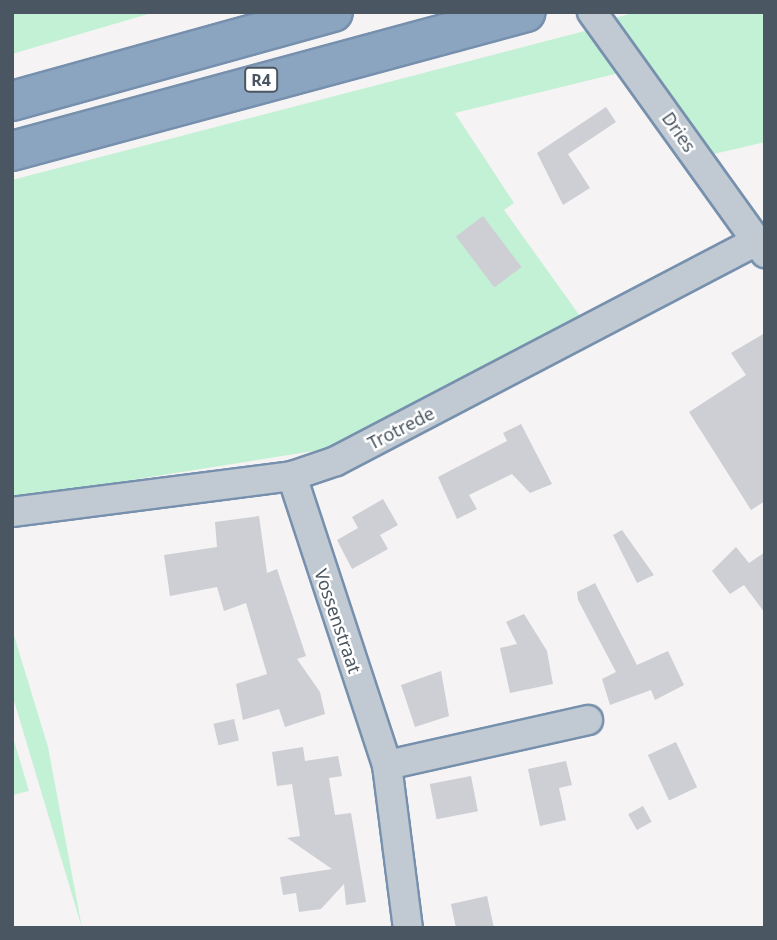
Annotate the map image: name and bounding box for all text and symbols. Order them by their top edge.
road number: R4 [244,68,278,92]
street label: Dries [658,108,700,156]
street label: Trotrede [364,402,438,454]
street label: Vossenstraat [310,566,366,676]

